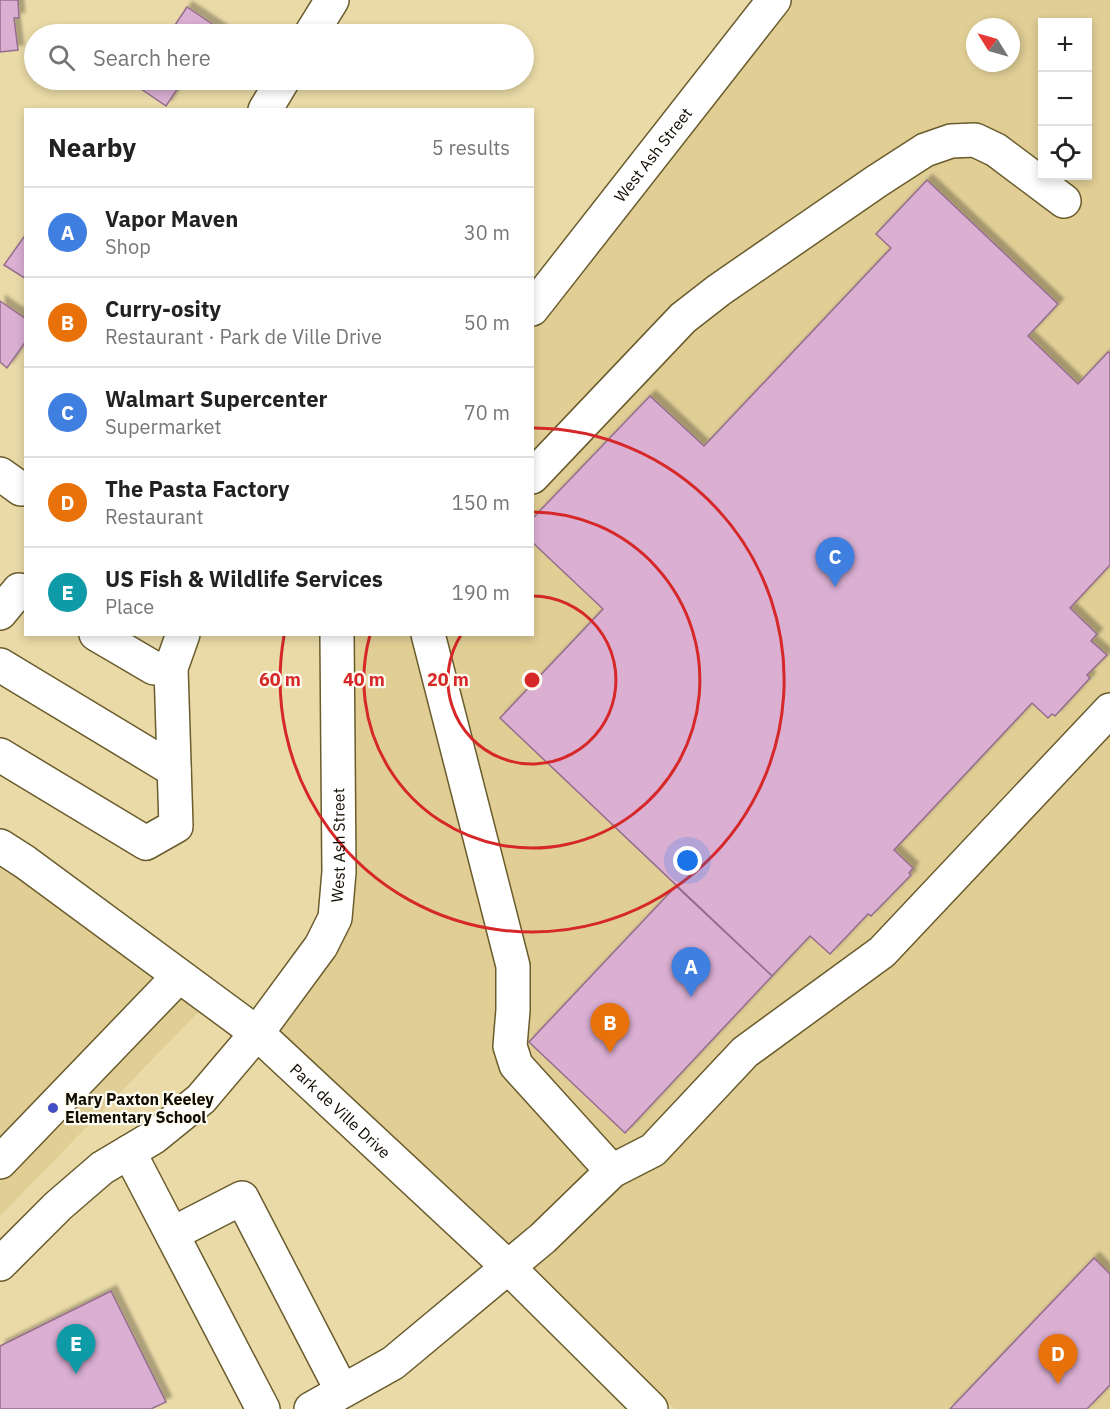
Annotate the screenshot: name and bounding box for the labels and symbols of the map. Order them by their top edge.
north arrow [966,18,1020,72]
street label: West Ash Street [610,103,696,206]
pin: C [816,538,854,587]
text: 60 m [259,668,301,691]
text: 40 m [343,668,385,691]
text: 20 m [427,668,469,691]
centre of rings [522,670,542,690]
street label: West Ash Street [326,788,349,903]
your location [673,846,702,875]
pin: A [672,948,710,997]
pin: B [590,1004,630,1053]
street label: Park de Ville Drive [286,1059,395,1163]
place label: Mary Paxton Keeley Elementary School [65,1089,214,1127]
marker: Mary Paxton Keeley Elementary School [46,1101,60,1115]
pin: E [56,1324,96,1374]
pin: D [1038,1334,1078,1384]

